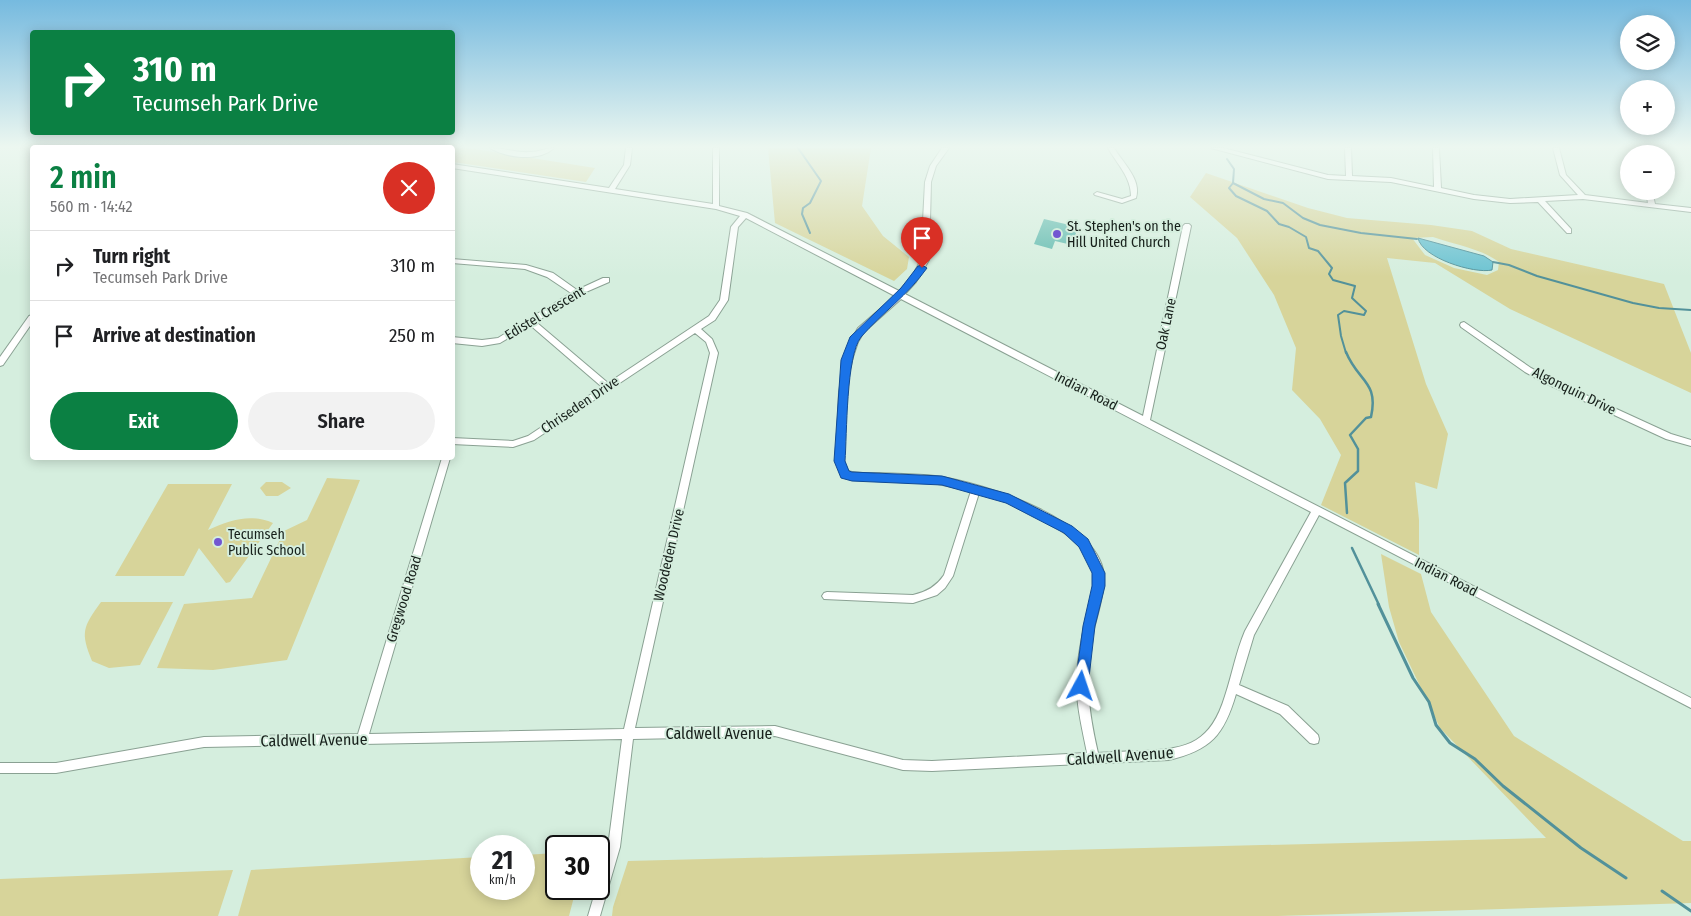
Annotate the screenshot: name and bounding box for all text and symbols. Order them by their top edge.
map controls [1620,15,1675,200]
button: layers [1620,15,1675,70]
text: 310 m [133,48,217,90]
icon: right [50,50,115,115]
button: + [1620,80,1675,135]
text: Tecumseh Park Drive [133,90,318,117]
button: − [1620,145,1675,200]
text: 2 min [50,160,117,196]
button: close [383,162,435,214]
text: 560 m · 14:42 [50,197,132,216]
pin [901,217,943,268]
place label: St. Stephen's on the Hill United Church [1067,218,1181,251]
icon: arrive [908,224,936,252]
marker: St. Stephen's on the Hill United Church [1051,228,1063,240]
text: Turn right [93,245,170,268]
icon: right [50,252,78,280]
text: 310 m [391,254,435,277]
text: Tecumseh Park Drive [93,268,228,287]
street label: Edistel Crescent [502,282,589,344]
street label: Oak Lane [1152,296,1180,351]
icon: arrive [50,322,78,350]
text: Arrive at destination [93,324,256,347]
text: 250 m [389,324,435,347]
street label: Algonquin Drive [1529,363,1619,419]
street label: Indian Road [1052,368,1120,414]
street label: Chriseden Drive [538,373,622,437]
button: Exit [50,392,238,450]
button: Share [248,392,435,450]
street label: Woodeden Drive [650,507,688,603]
place label: Tecumseh Public School [228,526,305,559]
marker: Tecumseh Public School [212,536,224,548]
street label: Gregwood Road [383,554,425,644]
street label: Indian Road [1412,554,1480,600]
position arrow [1054,659,1106,711]
street label: Caldwell Avenue [665,724,773,743]
street label: Caldwell Avenue [260,730,368,750]
street label: Caldwell Avenue [1066,743,1174,769]
speed limit sign: 30 [545,835,610,900]
text: 21 [492,846,513,876]
text: km/h [489,873,516,887]

